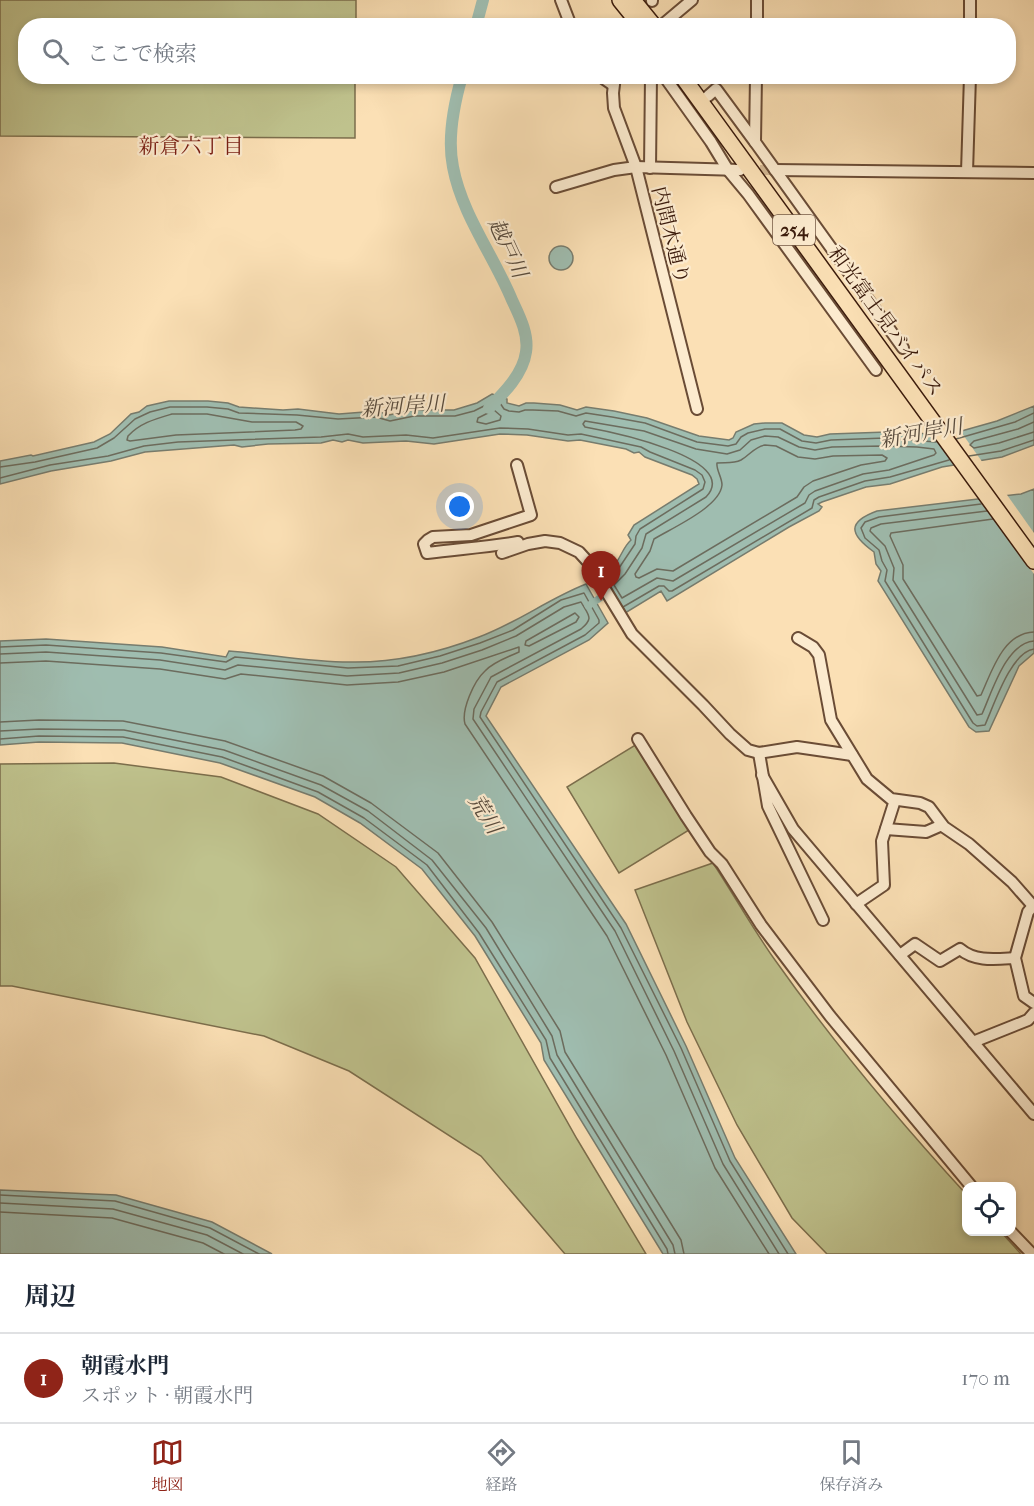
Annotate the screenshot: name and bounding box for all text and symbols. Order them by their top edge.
search box [18,18,1016,84]
icon: search [39,35,72,68]
text: ここで検索 [87,41,197,67]
district label: 新倉六丁目 [139,134,244,158]
street label: 内間木通り [647,184,694,286]
water label: 越戸川 [484,214,533,283]
road number: 254 [773,215,815,245]
street label: 和光富士見バイパス [824,242,948,401]
water label: 新河岸川 [360,391,448,421]
water label: 新河岸川 [878,414,966,452]
your location [445,492,474,521]
pin: 1 [582,552,620,601]
water label: 荒川 [464,790,507,840]
map controls [962,1182,1016,1236]
button: locate [962,1182,1016,1236]
text: 周辺 [24,1281,76,1312]
text: 朝霞水門 [81,1353,169,1379]
text: 1 [40,1367,47,1390]
text: 170 m [961,1367,1010,1390]
text: スポット · 朝霞水門 [81,1384,254,1407]
tab: 地図 [151,1436,184,1495]
tab: 経路 [485,1436,518,1495]
tab: 保存済み [819,1436,883,1495]

